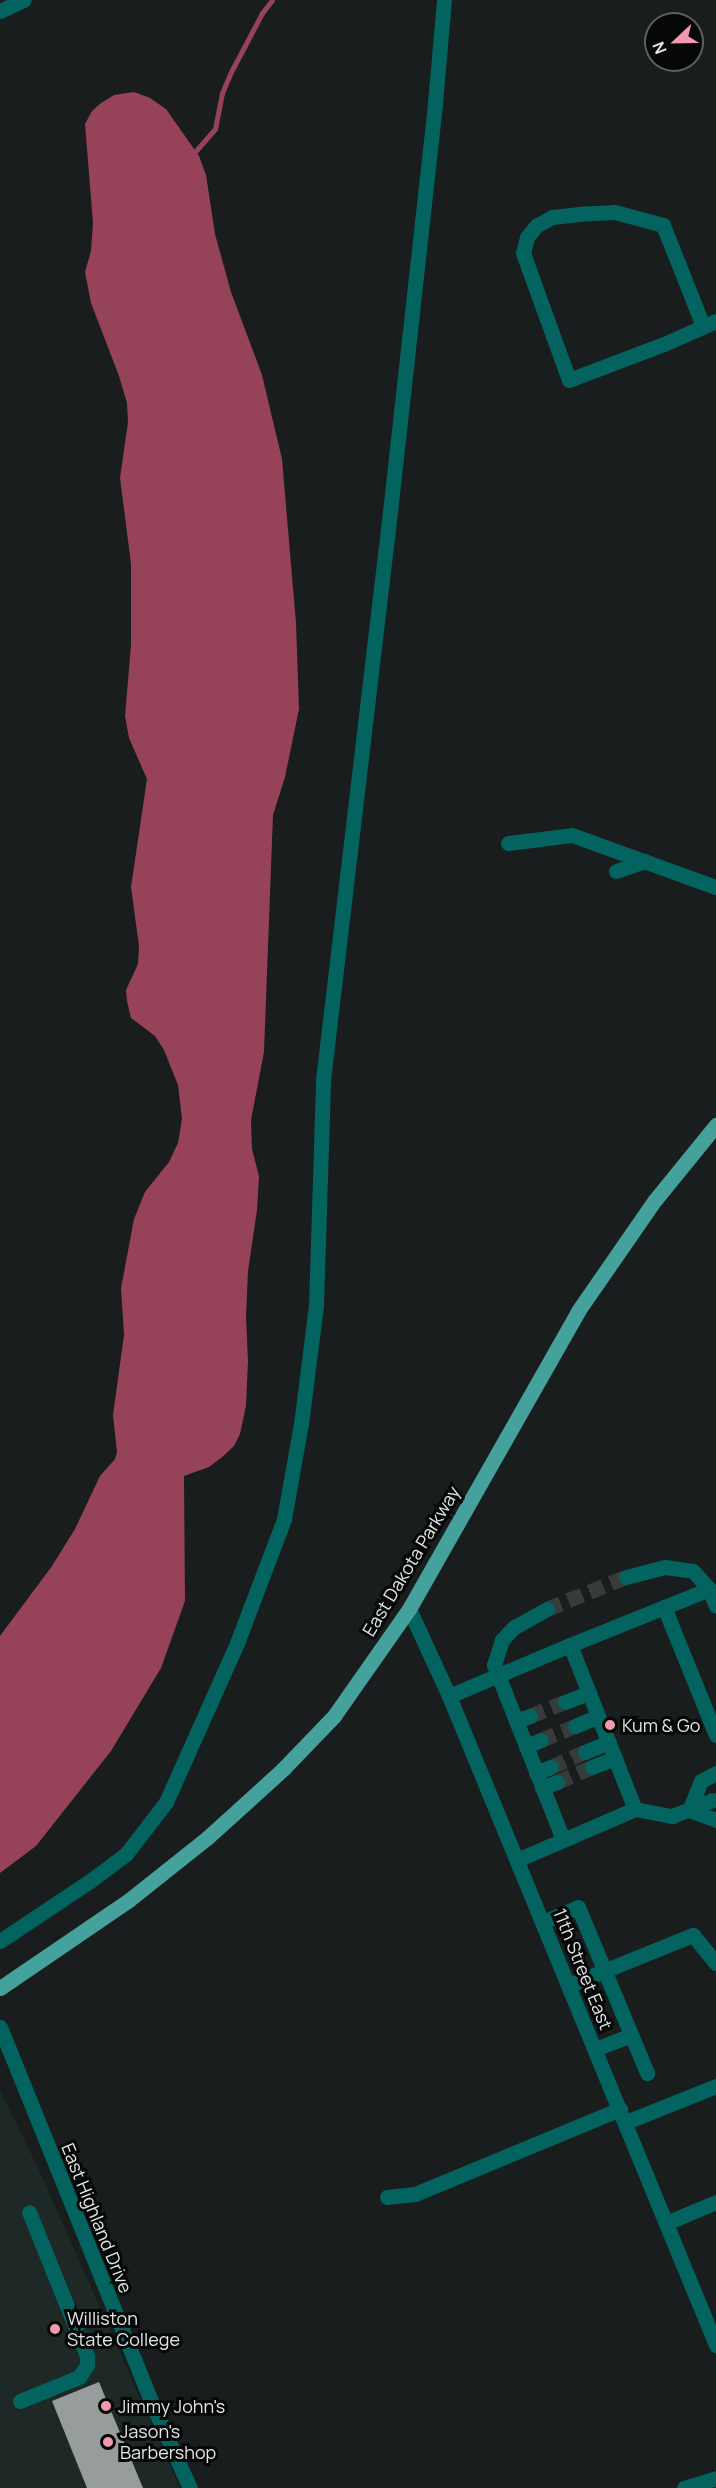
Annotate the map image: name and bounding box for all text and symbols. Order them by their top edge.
north arrow [644,12,704,72]
text: N [647,39,672,57]
street label: East Dakota Parkway [358,1482,464,1640]
place label: Kum & Go [622,1714,700,1736]
marker: Kum & Go [603,1718,617,1732]
street label: 11th Street East [549,1905,617,2033]
street label: East Highland Drive [57,2140,137,2296]
place label: Williston State College [67,2308,180,2350]
marker: Williston State College [48,2322,62,2336]
place label: Jimmy John's [118,2395,225,2417]
marker: Jimmy John's [99,2399,113,2413]
place label: Jason's Barbershop [120,2421,216,2464]
marker: Jason's Barbershop [101,2435,115,2449]

